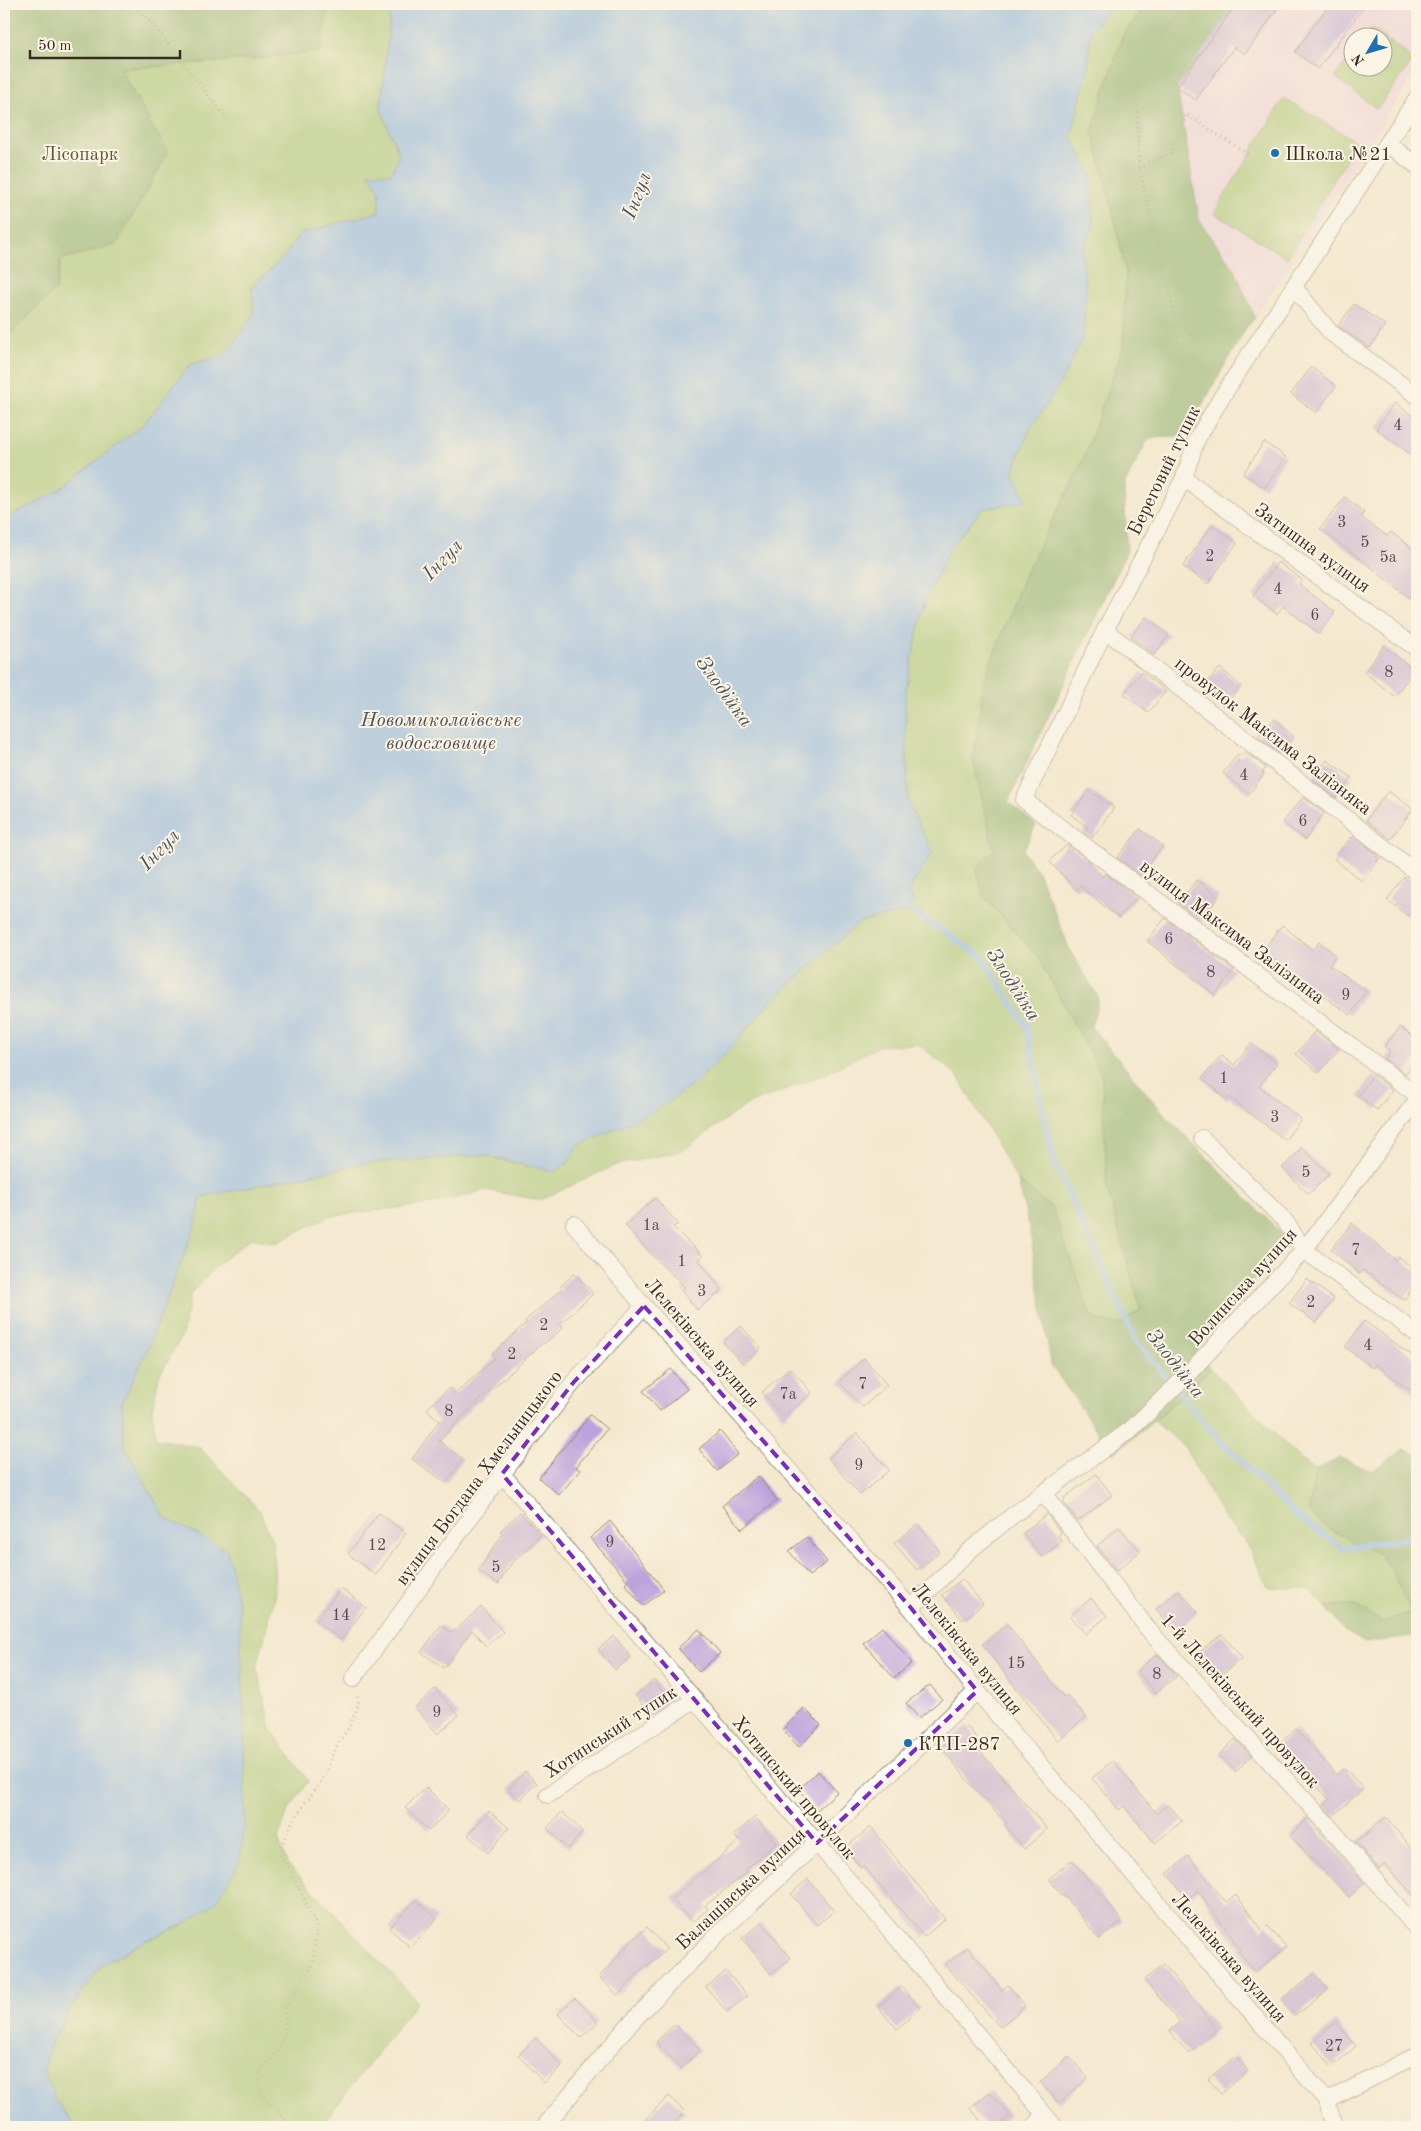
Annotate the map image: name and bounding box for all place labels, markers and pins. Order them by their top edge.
place label: Школа №21 [1285,146,1392,165]
marker: Школа №21 [1269,147,1281,159]
place label: КТП-287 [918,1736,1000,1755]
marker: КТП-287 [902,1737,914,1749]

